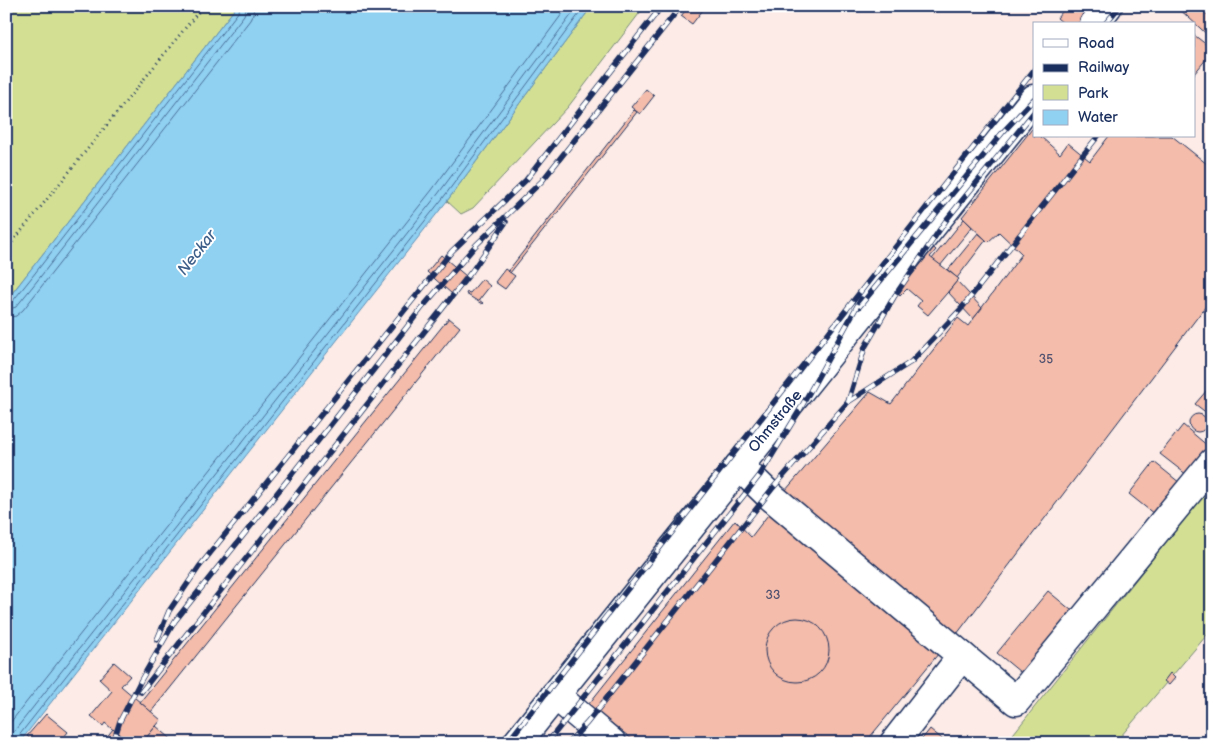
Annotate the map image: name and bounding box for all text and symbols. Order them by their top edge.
legend [1033,22,1196,138]
text: Road [1078,34,1114,53]
text: Railway [1078,58,1129,77]
text: Park [1078,84,1109,103]
text: Water [1078,108,1118,127]
water label: Neckar [174,226,221,279]
house number: 35 [1039,352,1053,367]
street label: Ohmstraße [744,386,806,456]
house number: 33 [766,588,780,603]

